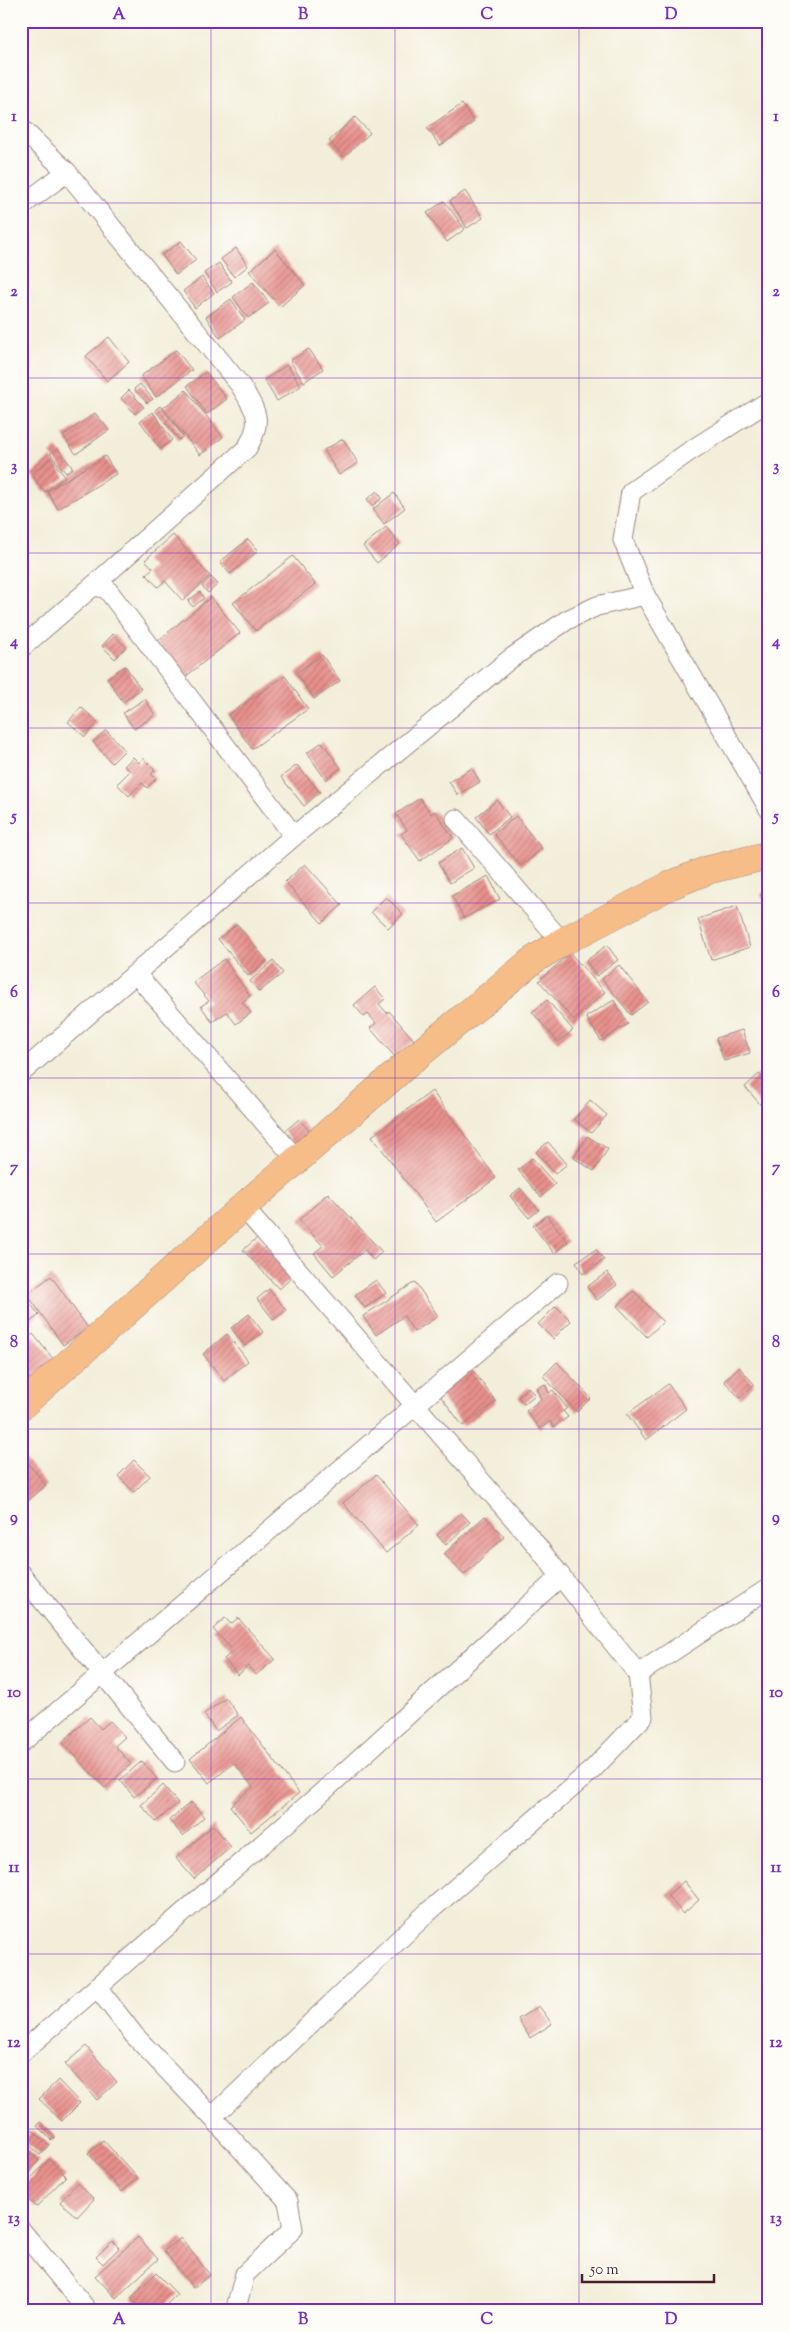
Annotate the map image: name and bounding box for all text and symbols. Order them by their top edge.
text: A [113,4,126,27]
text: B [298,4,308,27]
text: C [481,4,494,27]
text: D [665,4,678,27]
text: 1 [11,106,17,129]
text: 1 [773,106,779,129]
text: 2 [10,281,18,304]
text: 2 [772,281,780,304]
text: 3 [11,456,18,479]
text: 3 [773,456,780,479]
text: 4 [9,631,18,654]
text: 4 [771,631,780,654]
text: 5 [9,806,17,829]
text: 5 [771,806,779,829]
text: 6 [10,982,18,1005]
text: 6 [772,982,780,1005]
text: 7 [10,1157,19,1180]
text: 7 [772,1157,781,1180]
text: 8 [10,1332,18,1355]
text: 8 [772,1332,780,1355]
text: 9 [10,1507,18,1530]
text: 9 [772,1507,780,1530]
text: 10 [7,1682,21,1705]
text: 10 [769,1682,783,1705]
text: 11 [9,1857,20,1880]
text: 11 [771,1857,782,1880]
text: 12 [8,2032,21,2055]
text: 12 [770,2032,783,2055]
text: 13 [8,2208,20,2231]
text: 13 [770,2208,782,2231]
scale bar [582,2252,715,2284]
text: 50 m [589,2260,619,2281]
text: A [113,2309,126,2332]
text: B [298,2309,308,2332]
text: C [481,2309,494,2332]
text: D [665,2309,678,2332]

